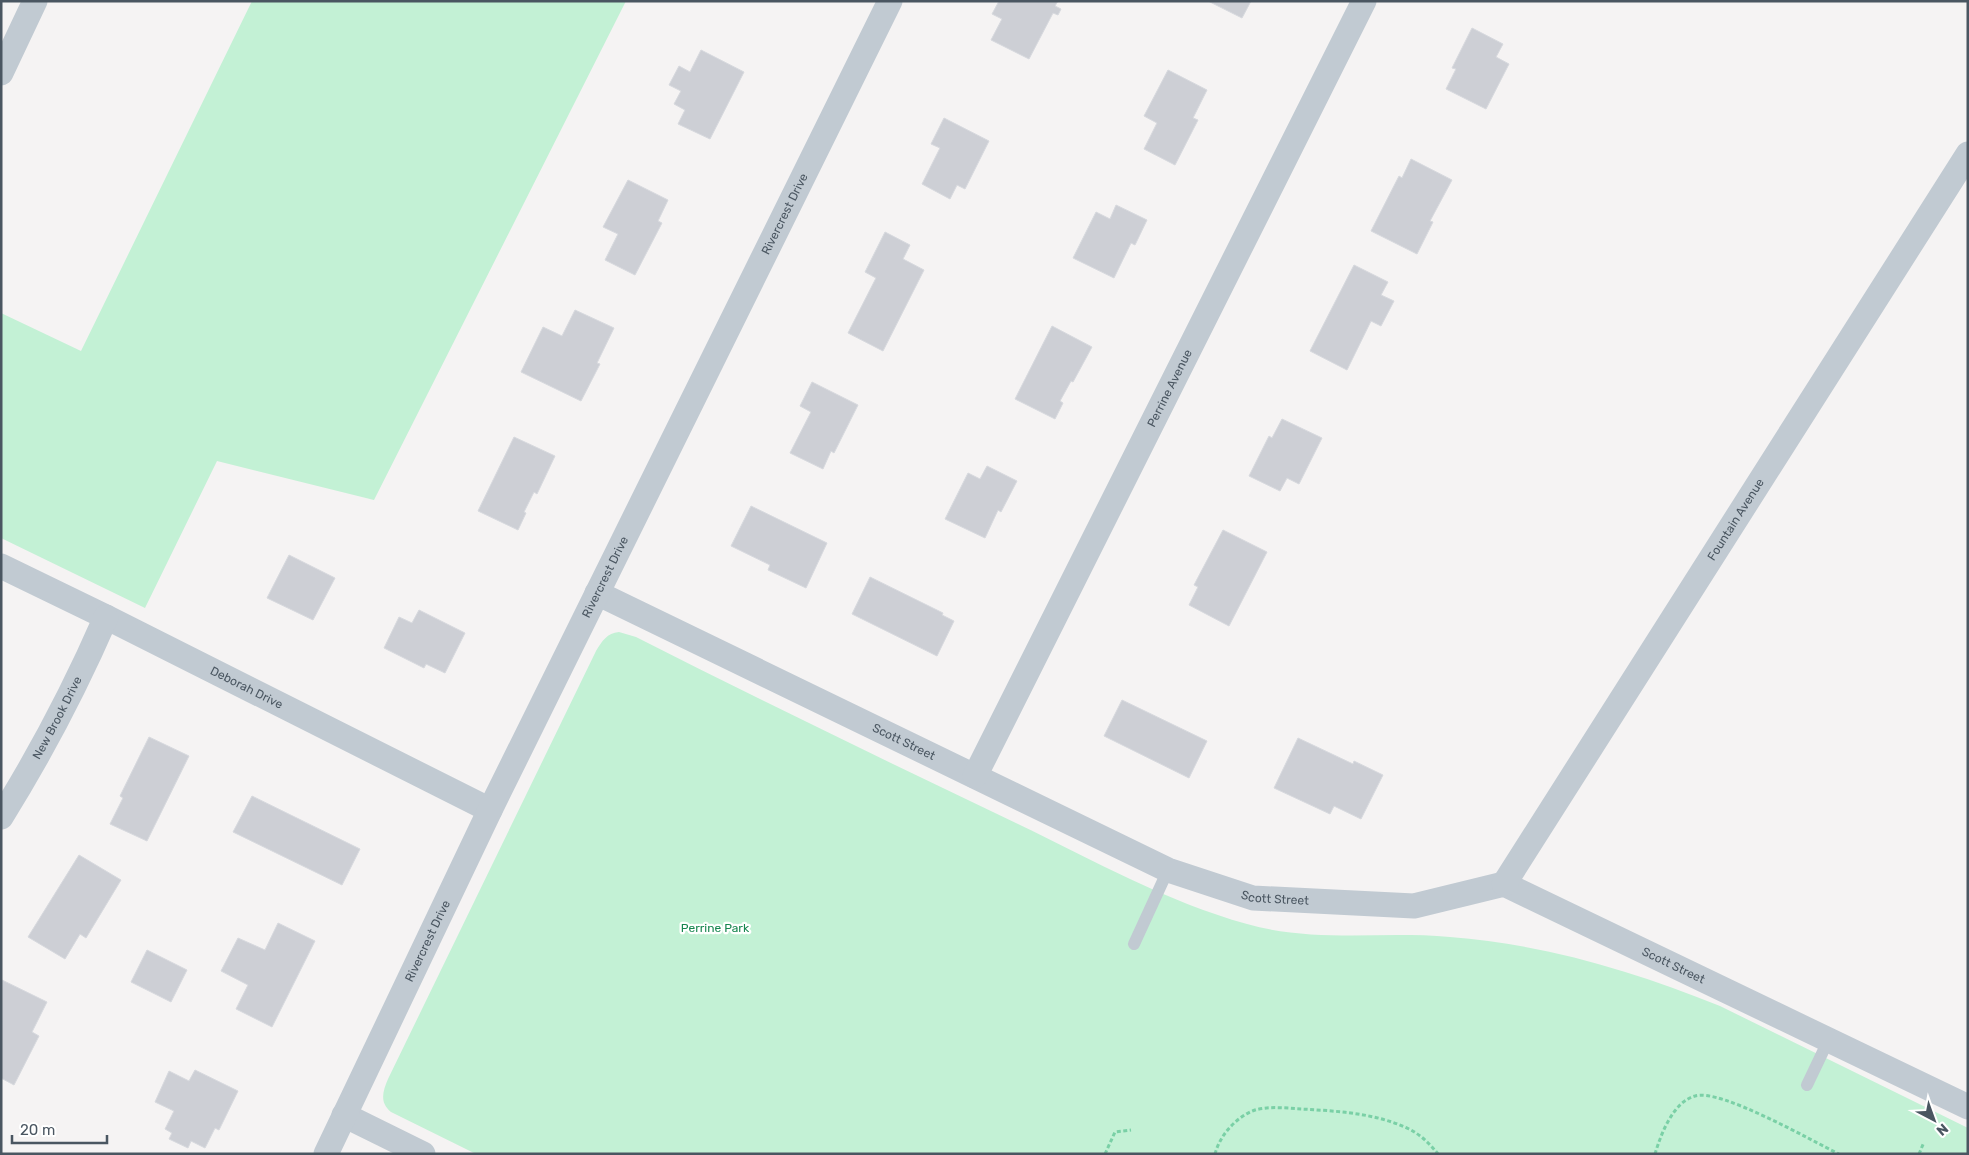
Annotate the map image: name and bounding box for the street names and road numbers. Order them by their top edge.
street label: Rivercrest Drive [759,171,811,257]
street label: Perrine Avenue [1144,347,1195,429]
street label: Fountain Avenue [1705,476,1767,563]
street label: Rivercrest Drive [579,534,631,620]
street label: Deborah Drive [208,664,285,712]
street label: New Brook Drive [30,674,85,762]
street label: Scott Street [870,721,938,763]
street label: Scott Street [1239,888,1309,908]
street label: Rivercrest Drive [402,898,453,984]
street label: Scott Street [1640,944,1707,987]

